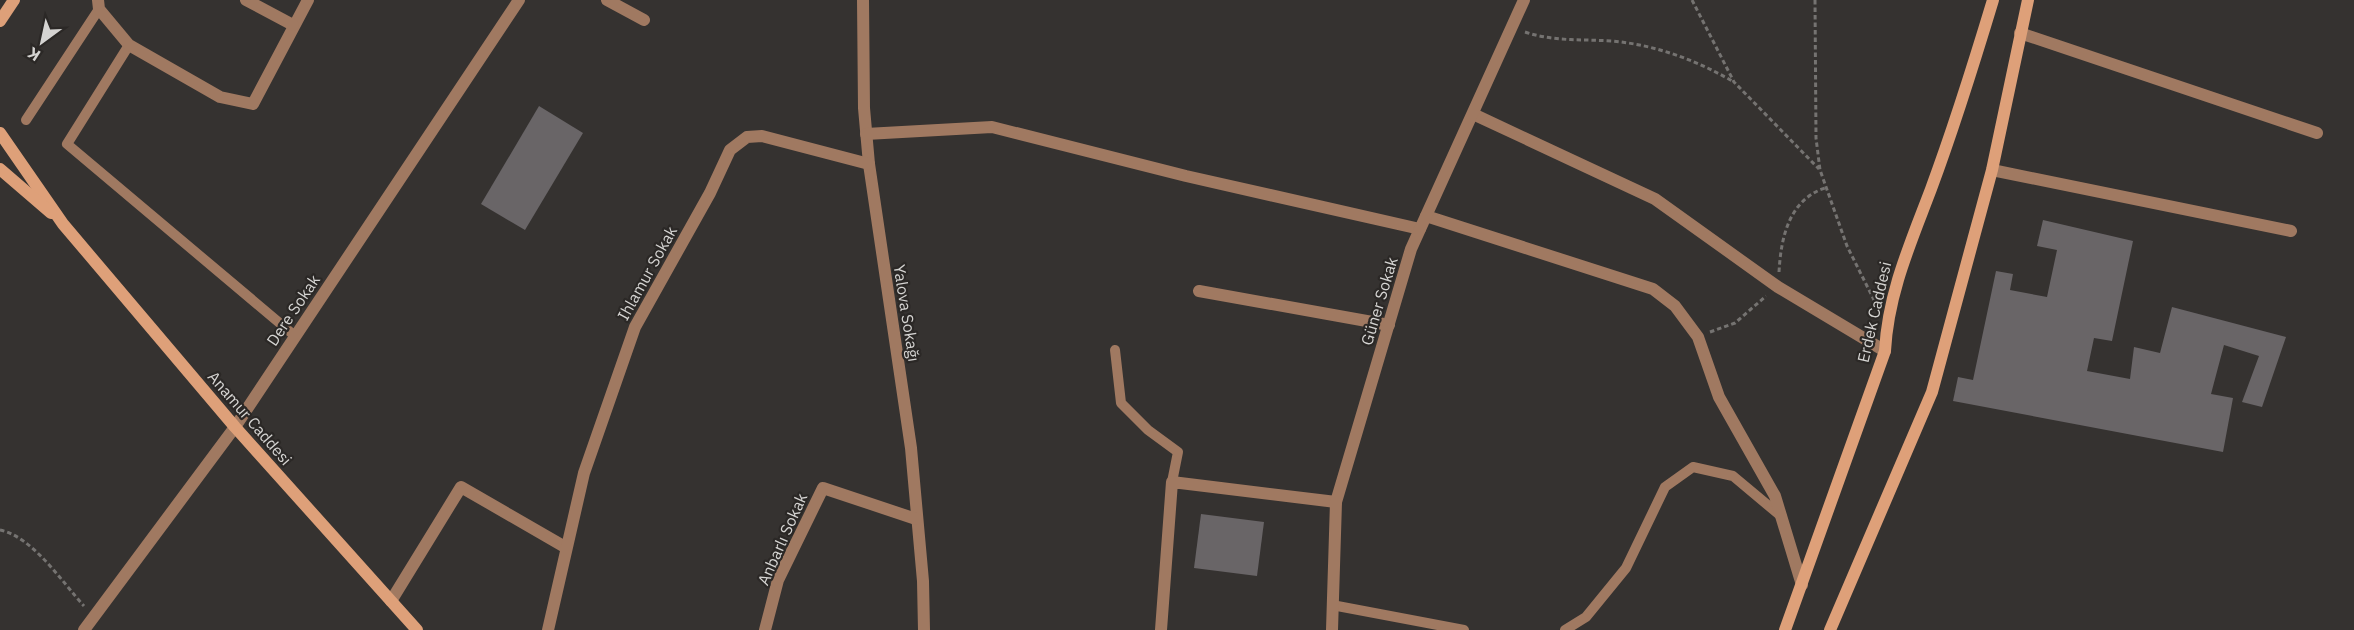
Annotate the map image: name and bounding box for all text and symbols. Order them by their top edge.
north arrow [12,12,72,72]
text: K [24,43,44,66]
street label: Ihlamur Sokak [613,222,681,324]
street label: Güner Sokak [1356,254,1402,348]
street label: Erdek Caddesi [1853,260,1895,364]
street label: Yalova Sokağı [889,263,925,363]
street label: Dere Sokak [262,270,324,349]
street label: Anamur Caddesi [204,367,296,469]
street label: Anbarlı Sokak [753,489,811,588]

